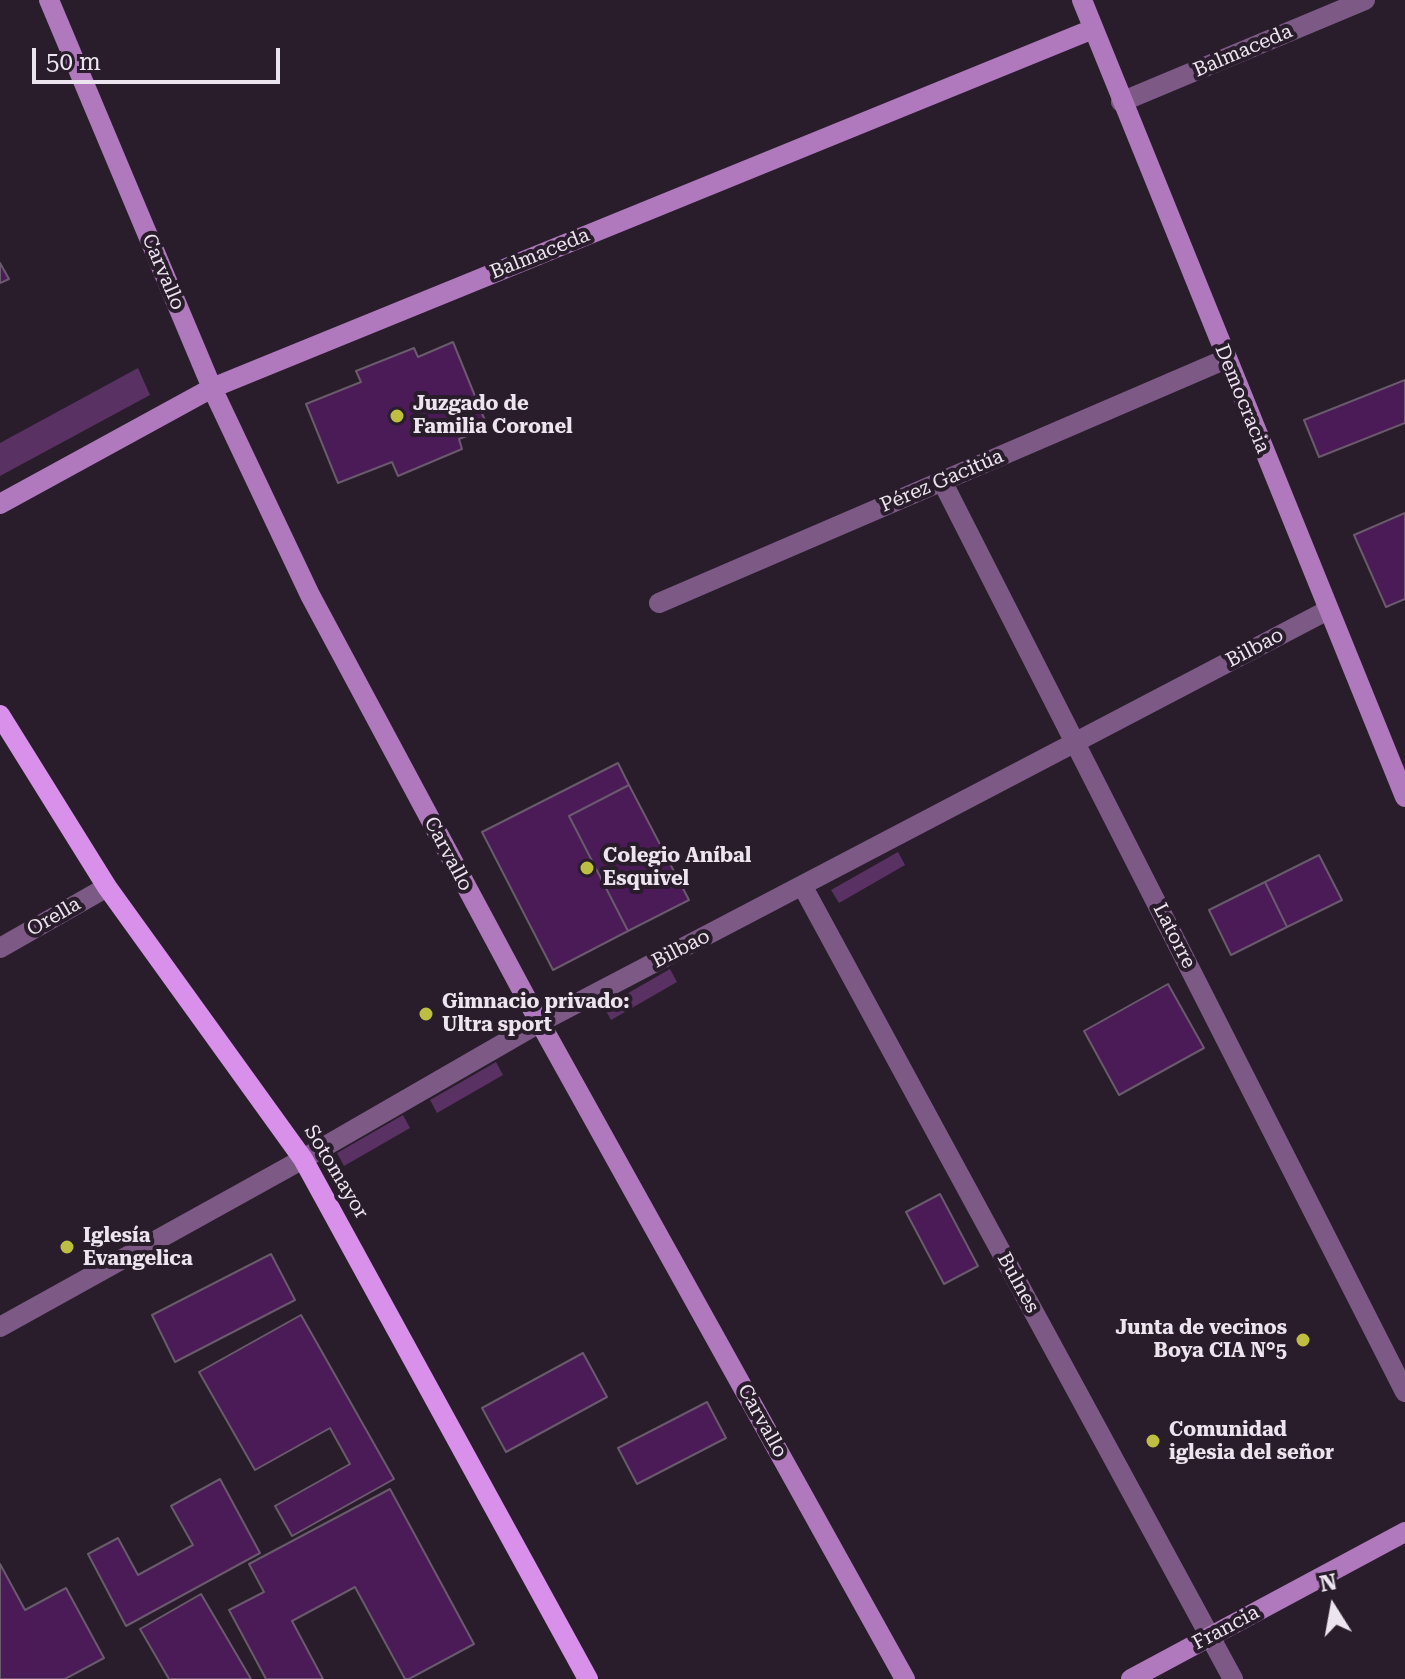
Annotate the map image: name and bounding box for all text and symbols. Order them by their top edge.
street label: Balmaceda [1190,19,1296,83]
scale bar [36,32,284,82]
text: 50 m [46,48,101,76]
street label: Balmaceda [487,223,593,285]
street label: Carvallo [136,230,190,314]
street label: Democracia [1209,341,1275,457]
place label: Juzgado de Familia Coronel [413,392,573,439]
marker: Juzgado de Familia Coronel [388,407,406,425]
street label: Pérez Gacitúa [877,444,1007,518]
street label: Bilbao [1222,623,1288,673]
street label: Carvallo [419,813,477,895]
place label: Colegio Aníbal Esquivel [603,844,751,891]
marker: Colegio Aníbal Esquivel [578,859,596,877]
street label: Orella [23,892,85,942]
street label: Latorre [1147,899,1201,973]
street label: Bilbao [648,924,714,974]
place label: Gimnacio privado: Ultra sport [442,990,629,1037]
marker: Gimnacio privado: Ultra sport [417,1005,435,1023]
street label: Sotomayor [299,1121,373,1223]
place label: Iglesía Evangelica [83,1224,193,1271]
marker: Iglesía Evangelica [58,1238,76,1256]
street label: Bulnes [992,1249,1044,1317]
place label: Junta de vecinos Boya CIA N°5 [1116,1316,1287,1363]
marker: Junta de vecinos Boya CIA N°5 [1294,1331,1312,1349]
street label: Carvallo [732,1380,792,1462]
place label: Comunidad iglesia del señor [1169,1418,1334,1465]
marker: Comunidad iglesia del señor [1144,1432,1162,1450]
north arrow [1293,1567,1373,1647]
text: N [1318,1569,1339,1597]
street label: Francia [1189,1601,1263,1655]

